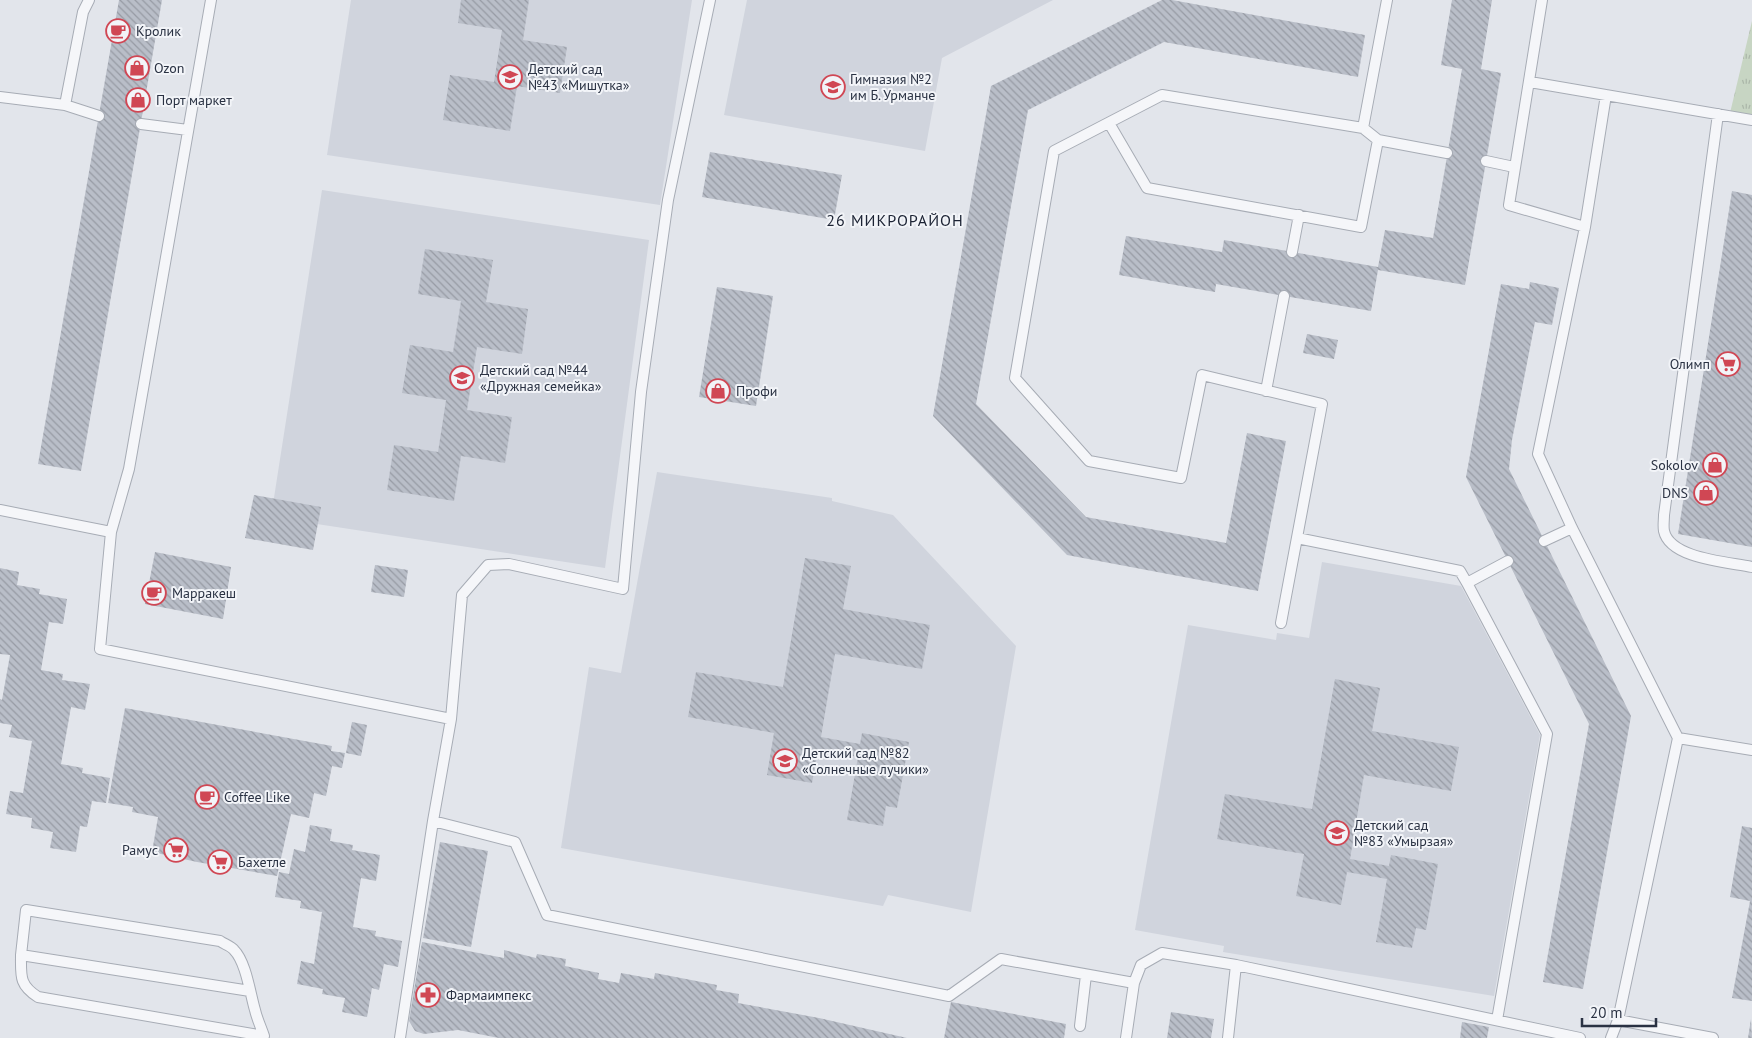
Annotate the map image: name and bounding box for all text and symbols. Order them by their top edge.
cafe icon: Кролик [105,18,131,44]
place label: Кролик [136,22,181,40]
shop icon: Ozon [124,55,150,81]
place label: Ozon [154,59,184,77]
place label: Детский сад №43 «Мишутка» [528,60,630,94]
school or university icon: Детский сад №43 «Мишутка» [497,64,523,90]
place label: Гимназия №2 им Б. Урманче [850,70,935,104]
school or university icon: Гимназия №2 им Б. Урманче [820,74,846,100]
shop icon: Порт маркет [125,87,151,113]
place label: Порт маркет [156,91,232,109]
district label: 26 МИКРОРАЙОН [826,210,964,230]
supermarket icon: Олимп [1715,351,1741,377]
place label: Олимп [1670,355,1710,373]
place label: Детский сад №44 «Дружная семейка» [480,361,602,395]
school or university icon: Детский сад №44 «Дружная семейка» [449,365,475,391]
shop icon: Профи [705,378,731,404]
place label: Профи [736,382,777,400]
shop icon: Sokolov [1702,452,1728,478]
place label: Sokolov [1651,456,1698,474]
shop icon: DNS [1693,480,1719,506]
place label: DNS [1662,484,1688,502]
cafe icon: Марракеш [141,580,167,606]
place label: Марракеш [172,584,236,602]
place label: Детский сад №82 «Солнечные лучики» [802,744,929,778]
school or university icon: Детский сад №82 «Солнечные лучики» [772,748,798,774]
cafe icon: Coffee Like [194,784,220,810]
place label: Coffee Like [224,788,290,806]
place label: Детский сад №83 «Умырзая» [1354,816,1454,850]
school or university icon: Детский сад №83 «Умырзая» [1324,820,1350,846]
supermarket icon: Рамус [163,837,189,863]
place label: Рамус [122,841,158,859]
supermarket icon: Бахетле [207,849,233,875]
place label: Бахетле [238,853,286,871]
pharmacy icon: Фармаимпекс [415,982,441,1008]
place label: Фармаимпекс [446,986,532,1004]
scale bar [1582,996,1656,1028]
text: 20 m [1590,1003,1623,1022]

